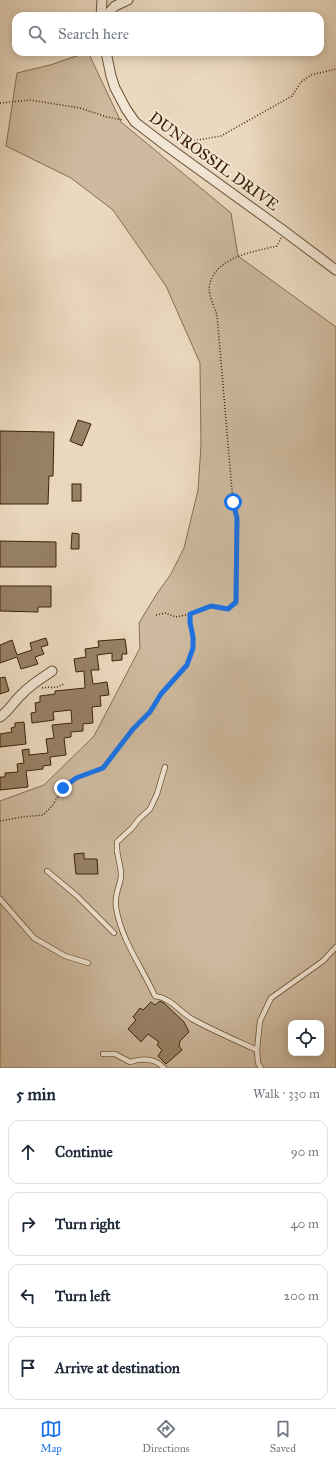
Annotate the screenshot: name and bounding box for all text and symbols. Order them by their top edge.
search box [12,12,324,56]
icon: search [26,23,48,45]
text: Search here [58,25,129,43]
street label: DUNROSSIL DRIVE [146,108,282,214]
route start [224,493,242,511]
route end [54,779,72,797]
map controls [288,1020,324,1056]
button: locate [288,1020,324,1056]
text: 5 min [16,1084,56,1105]
text: Walk · 330 m [253,1086,320,1102]
icon: ahead [17,1141,39,1163]
text: Continue [55,1143,113,1161]
text: 90 m [291,1144,319,1160]
icon: right [17,1213,39,1235]
text: Turn right [55,1215,120,1233]
text: 40 m [290,1216,319,1232]
icon: left [17,1285,39,1307]
text: Turn left [55,1287,111,1305]
text: 200 m [284,1288,319,1304]
icon: arrive [17,1357,39,1379]
text: Arrive at destination [55,1359,180,1377]
tab: Map [40,1418,62,1455]
tab: Directions [142,1418,190,1455]
tab: Saved [270,1418,296,1455]

